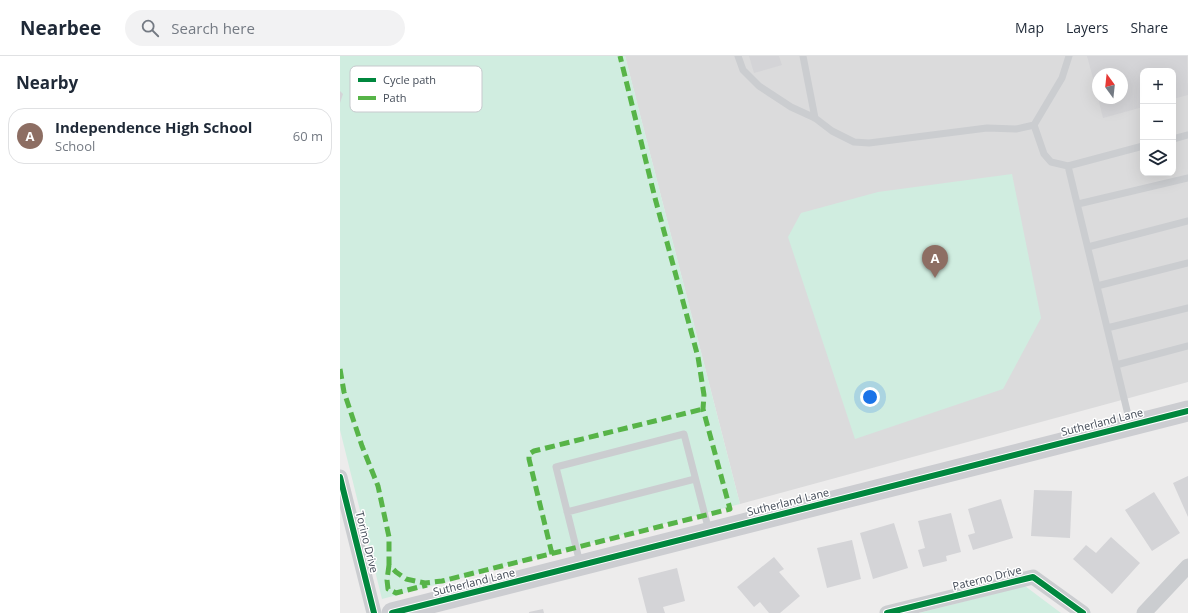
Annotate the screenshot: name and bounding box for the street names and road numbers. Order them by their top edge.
street label: Sutherland Lane [1059,404,1145,439]
street label: Sutherland Lane [745,484,831,519]
street label: Torino Drive [353,509,382,574]
street label: Paterno Drive [951,562,1023,593]
street label: Sutherland Lane [431,564,517,599]

